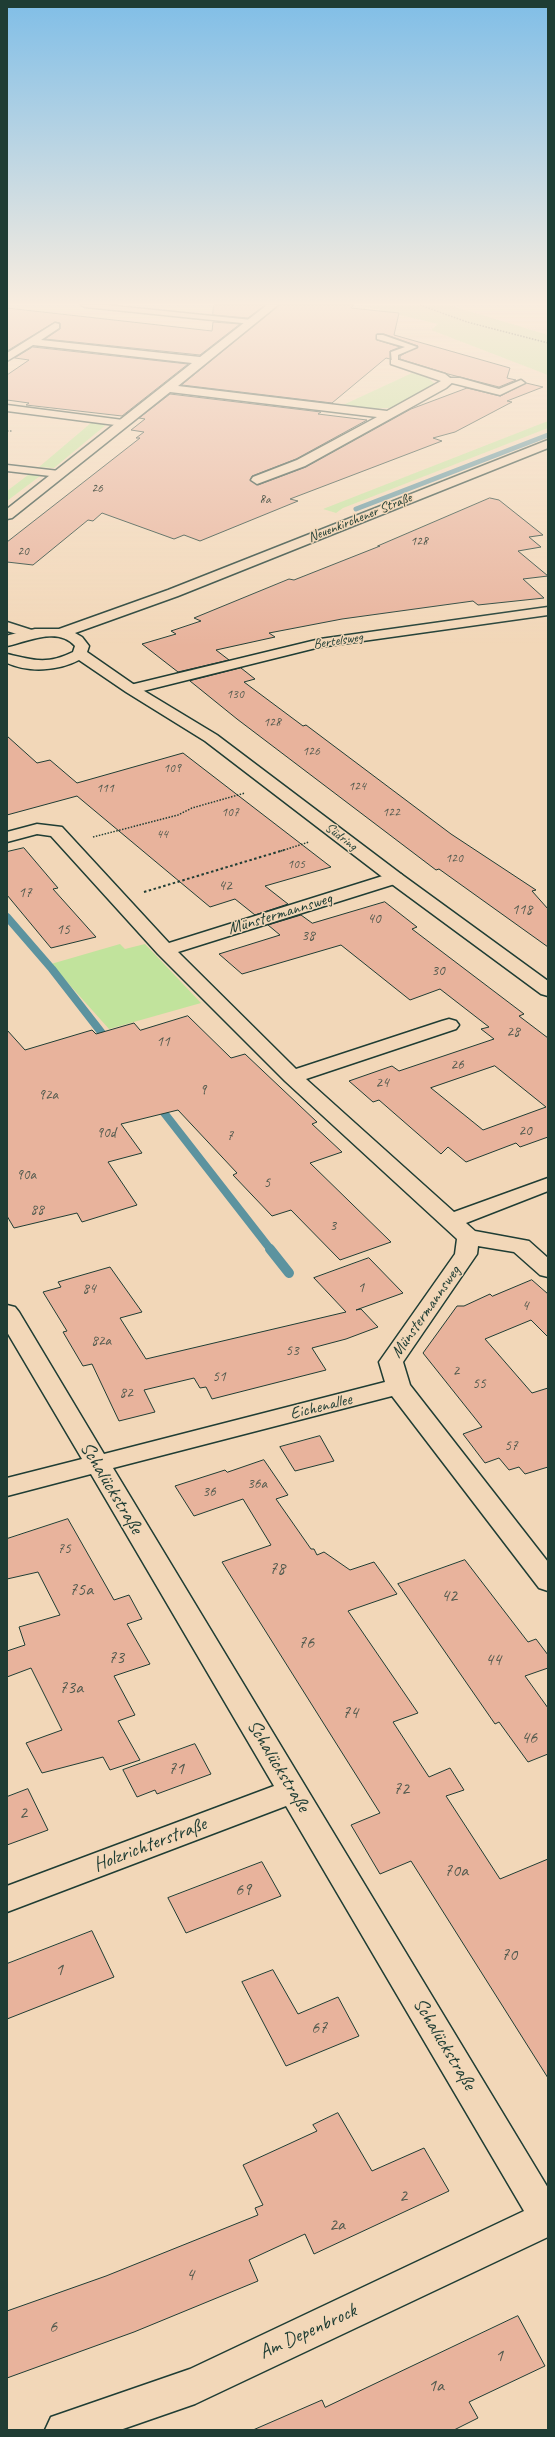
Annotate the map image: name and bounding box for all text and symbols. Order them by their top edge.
house number: 26 [91,481,103,497]
street label: Neuenkirchener Straße [306,490,414,546]
house number: 8a [259,492,271,508]
house number: 128 [410,534,428,550]
house number: 20 [17,544,29,560]
street label: Bertelsweg [312,629,364,653]
house number: 130 [226,687,244,703]
house number: 128 [263,715,281,731]
house number: 126 [302,744,320,760]
house number: 109 [163,761,181,777]
house number: 124 [348,779,366,795]
house number: 111 [96,781,114,797]
house number: 107 [221,805,239,821]
house number: 122 [382,805,400,821]
street label: Südring [321,819,361,855]
house number: 44 [156,827,168,843]
house number: 120 [445,851,463,867]
house number: 105 [287,857,305,873]
house number: 42 [218,877,232,895]
house number: 17 [18,884,32,902]
street label: Münstermannsweg [225,888,335,940]
house number: 118 [512,901,532,919]
house number: 40 [367,910,381,928]
house number: 15 [56,921,70,939]
house number: 38 [301,927,315,945]
house number: 30 [431,962,445,980]
house number: 28 [506,1023,520,1041]
house number: 11 [156,1033,170,1051]
house number: 26 [450,1056,464,1074]
house number: 24 [375,1074,389,1092]
house number: 9 [200,1081,206,1099]
house number: 92a [38,1086,58,1104]
house number: 20 [518,1122,532,1140]
house number: 90d [96,1124,116,1142]
house number: 7 [227,1127,233,1145]
house number: 90a [16,1166,36,1184]
house number: 5 [264,1174,270,1192]
house number: 88 [30,1201,44,1219]
house number: 3 [330,1217,336,1235]
street label: Münstermannsweg [387,1262,465,1362]
house number: 1 [358,1279,364,1297]
house number: 84 [82,1280,96,1298]
house number: 4 [522,1297,528,1315]
house number: 82a [91,1332,111,1350]
house number: 53 [285,1342,299,1360]
house number: 2 [453,1362,459,1380]
house number: 51 [212,1368,226,1386]
house number: 55 [472,1375,486,1393]
house number: 82 [119,1384,133,1402]
street label: Eichenallee [288,1389,354,1425]
house number: 57 [504,1437,518,1455]
street label: Schalückstraße [74,1438,148,1538]
house number: 36a [247,1475,267,1493]
house number: 36 [202,1483,216,1501]
house number: 75 [57,1540,71,1558]
house number: 78 [269,1558,285,1580]
house number: 75a [69,1579,93,1601]
house number: 42 [441,1585,457,1607]
house number: 76 [298,1632,314,1654]
house number: 73 [108,1647,124,1669]
house number: 44 [485,1649,501,1671]
house number: 73a [59,1677,83,1699]
house number: 74 [342,1702,358,1724]
street label: Schalückstraße [241,1716,315,1816]
house number: 46 [521,1727,537,1749]
house number: 71 [168,1758,184,1780]
house number: 72 [393,1778,409,1800]
house number: 2 [19,1802,27,1824]
street label: Holzrichterstraße [90,1812,210,1878]
house number: 70a [444,1860,468,1882]
house number: 69 [235,1879,251,1901]
house number: 70 [501,1944,517,1966]
house number: 1 [55,1959,63,1981]
street label: Schalückstraße [407,1994,481,2094]
house number: 67 [311,2017,327,2039]
house number: 2 [399,2185,407,2207]
house number: 2a [329,2214,345,2236]
house number: 4 [186,2264,194,2286]
street label: Am Depenbrock [255,2299,361,2365]
house number: 6 [49,2316,57,2338]
house number: 1 [495,2345,503,2367]
house number: 1a [428,2375,444,2397]

